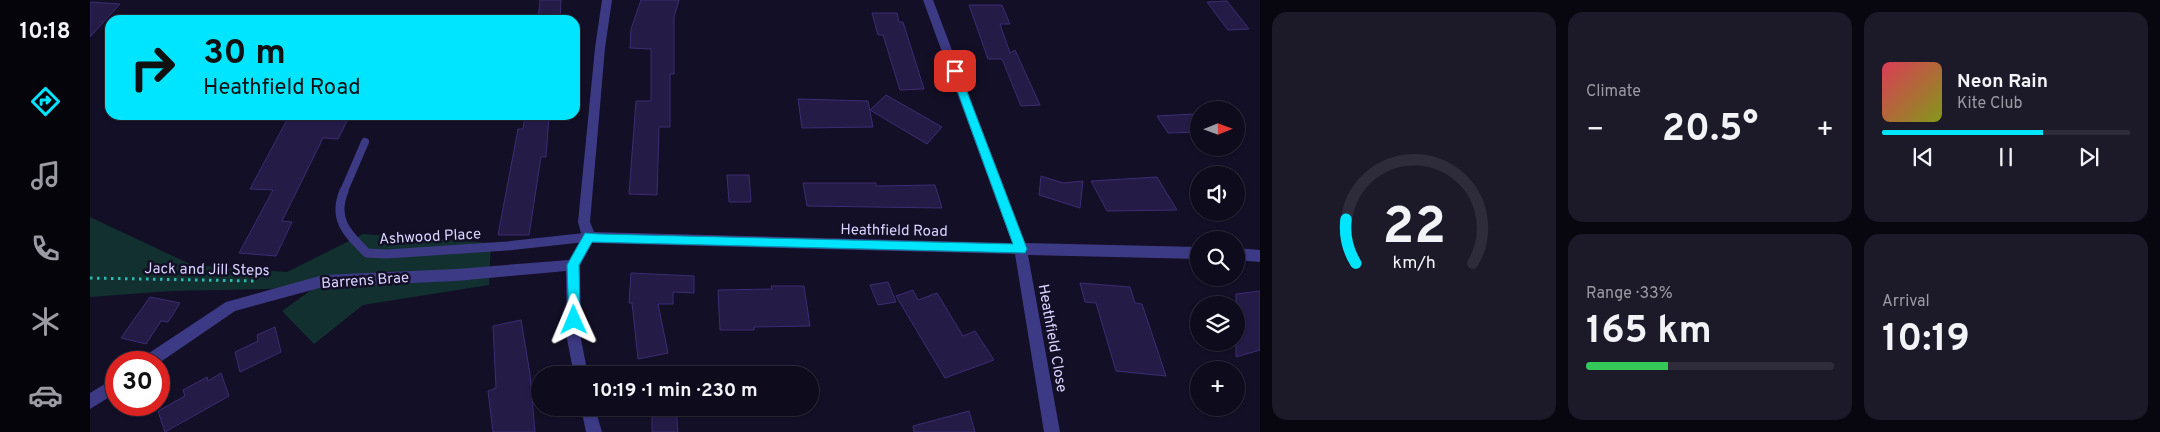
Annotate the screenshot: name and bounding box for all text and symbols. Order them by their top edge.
text: 10:18 [19,19,71,46]
text: 30 m [203,32,286,76]
icon: right [120,35,185,100]
pin [934,50,976,92]
icon: arrive [941,57,969,85]
text: Neon Rain [1957,70,2048,94]
text: Heathfield Road [203,75,361,102]
text: Climate [1586,82,1641,102]
icon: directions [28,84,63,119]
text: Kite Club [1957,94,2022,114]
north arrow [1190,101,1245,156]
map controls [1190,101,1245,416]
text: 20.5° [1662,106,1758,155]
text: − [1586,113,1604,149]
text: + [1816,113,1834,149]
icon: previous [1909,143,1937,171]
icon: pause [1992,143,2020,171]
icon: next [2075,143,2103,171]
icon: music [28,158,63,193]
button: sound [1190,166,1245,221]
text: 22 [1382,196,1446,262]
street label: Heathfield Road [840,221,948,242]
street label: Ashwood Place [378,225,482,250]
icon: phone [28,231,63,266]
button: search [1190,231,1245,286]
text: km/h [1392,252,1436,275]
street label: Jack and Jill Steps [144,260,270,281]
street label: Barrens Brae [321,269,410,294]
street label: Heathfield Close [1033,283,1070,394]
text: Range · 33% [1586,284,1673,304]
text: Arrival [1882,292,1930,312]
position arrow [547,293,599,345]
button: layers [1190,296,1245,351]
icon: climate [28,304,63,339]
text: 165 km [1586,308,1712,357]
text: 10:19 [1882,316,1970,365]
speed limit sign: 30 [105,351,170,416]
button: + [1190,361,1245,416]
icon: car [28,378,63,413]
text: 10:19 · 1 min · 230 m [592,379,758,403]

